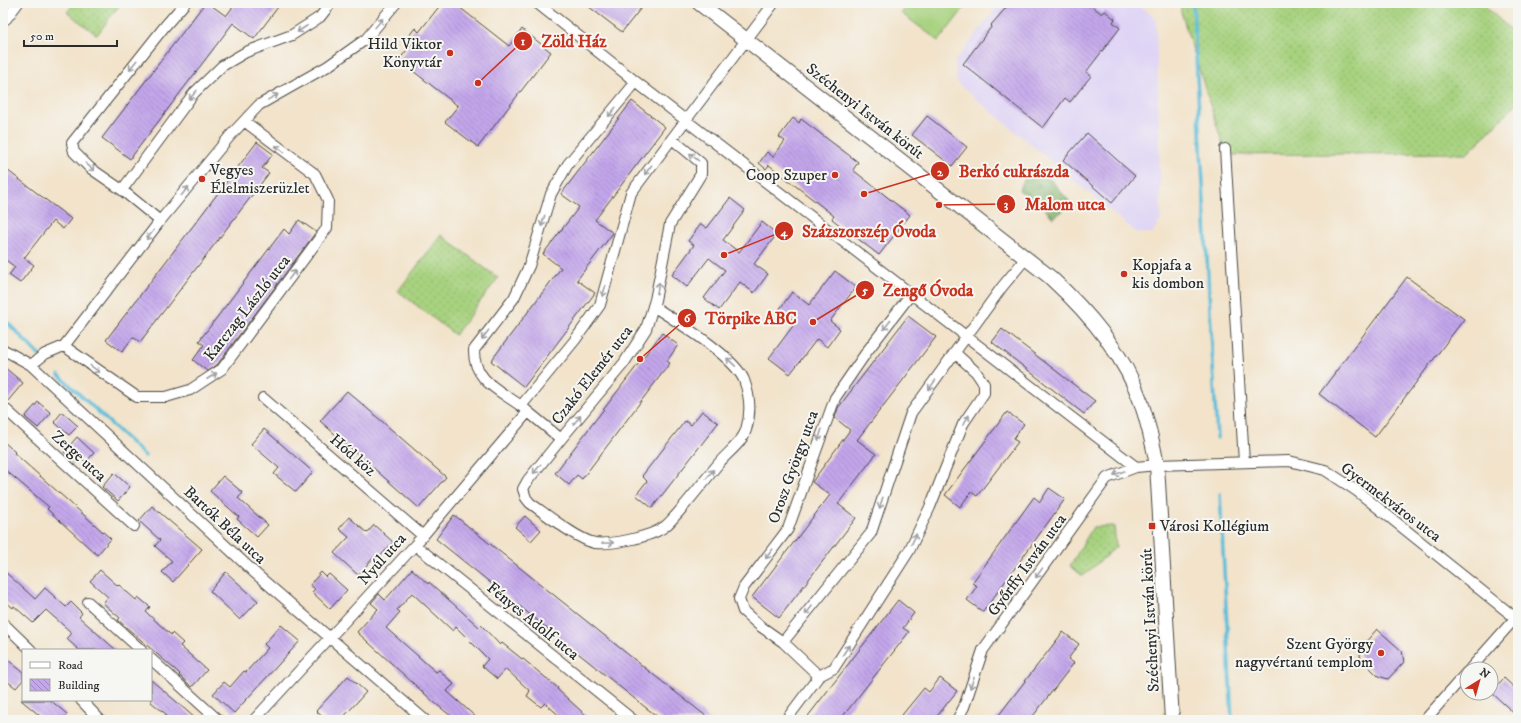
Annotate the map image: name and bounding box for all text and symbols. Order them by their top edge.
one-way arrow [375,18,384,29]
scale bar [24,22,117,48]
one-way arrow [297,25,308,33]
callout: Zöld Ház [513,27,614,56]
text: 50 m [30,29,54,44]
text: Zöld Ház [541,31,607,53]
place label: Hild Viktor Könyvtár [367,34,442,72]
text: 1 [521,34,526,49]
marker: Hild Viktor Könyvtár [445,48,455,58]
street label: Széchenyi István körút [802,59,928,163]
one-way arrow [129,60,137,71]
one-way arrow [188,90,197,100]
one-way arrow [267,92,279,100]
one-way arrow [607,107,616,118]
one-way arrow [275,144,286,153]
one-way arrow [688,153,699,162]
callout: Berkó cukrászda [930,157,1077,186]
place label: Vegyes Élelmiszerüzlet [209,160,310,198]
text: Berkó cukrászda [959,161,1070,183]
one-way arrow [85,162,95,171]
one-way arrow [644,165,653,176]
place label: Coop Szuper [746,165,827,185]
text: 2 [937,165,944,180]
marker: Coop Szuper [830,170,840,180]
marker: Vegyes Élelmiszerüzlet [197,174,207,184]
one-way arrow [180,185,189,196]
callout: Malom utca [996,189,1113,218]
text: Malom utca [1025,194,1106,216]
text: 3 [1004,197,1009,212]
one-way arrow [539,214,546,227]
callout: Százszorszép Óvoda [774,217,944,246]
text: Százszorszép Óvoda [802,220,937,243]
text: 4 [780,225,789,240]
one-way arrow [145,229,154,240]
street label: Karczag László utca [199,251,295,365]
place label: Kopjafa a kis dombon [1132,255,1205,293]
marker: Kopjafa a kis dombon [1119,269,1129,279]
one-way arrow [288,270,297,281]
callout: Zengő Óvoda [855,275,982,304]
text: Zengő Óvoda [883,279,974,302]
one-way arrow [654,281,662,294]
text: 5 [861,283,868,298]
one-way arrow [600,284,607,297]
callout: Törpike ABC [677,304,805,333]
text: Törpike ABC [704,308,797,330]
text: 6 [684,311,691,326]
one-way arrow [883,319,891,330]
street label: Czakó Elemér utca [547,321,637,429]
one-way arrow [481,330,489,341]
one-way arrow [726,358,736,367]
one-way arrow [90,365,101,373]
one-way arrow [206,372,217,380]
one-way arrow [927,379,936,390]
street label: Orosz György utca [763,408,823,526]
one-way arrow [572,415,581,426]
one-way arrow [962,415,970,426]
street label: Zerge utca [47,426,111,486]
street label: Hód köz [326,429,380,481]
one-way arrow [816,429,824,441]
street label: Gyermekváros utca [1337,458,1445,546]
one-way arrow [532,464,541,474]
one-way arrow [706,468,715,479]
one-way arrow [1114,470,1126,478]
street label: Bartók Béla utca [180,482,271,568]
one-way arrow [877,497,884,510]
street label: Győrffy István utca [983,510,1071,620]
place label: Városi Kollégium [1159,516,1269,536]
marker: Városi Kollégium [1147,521,1157,531]
street label: Nyúl utca [354,529,411,589]
one-way arrow [911,533,918,545]
one-way arrow [601,539,614,546]
one-way arrow [765,548,774,559]
street label: Széchenyi István körút [1136,548,1164,692]
one-way arrow [1035,567,1043,578]
street label: Fényes Adolf utca [483,578,583,664]
one-way arrow [805,604,814,615]
place label: Szent György nagyvértanú templom [1235,634,1373,672]
one-way arrow [842,645,850,656]
marker: Szent György nagyvértanú templom [1376,648,1386,658]
legend [22,649,152,701]
text: Road [58,658,83,673]
north arrow [1459,661,1499,701]
text: N [1477,666,1492,682]
one-way arrow [968,677,976,689]
text: Building [58,678,99,693]

